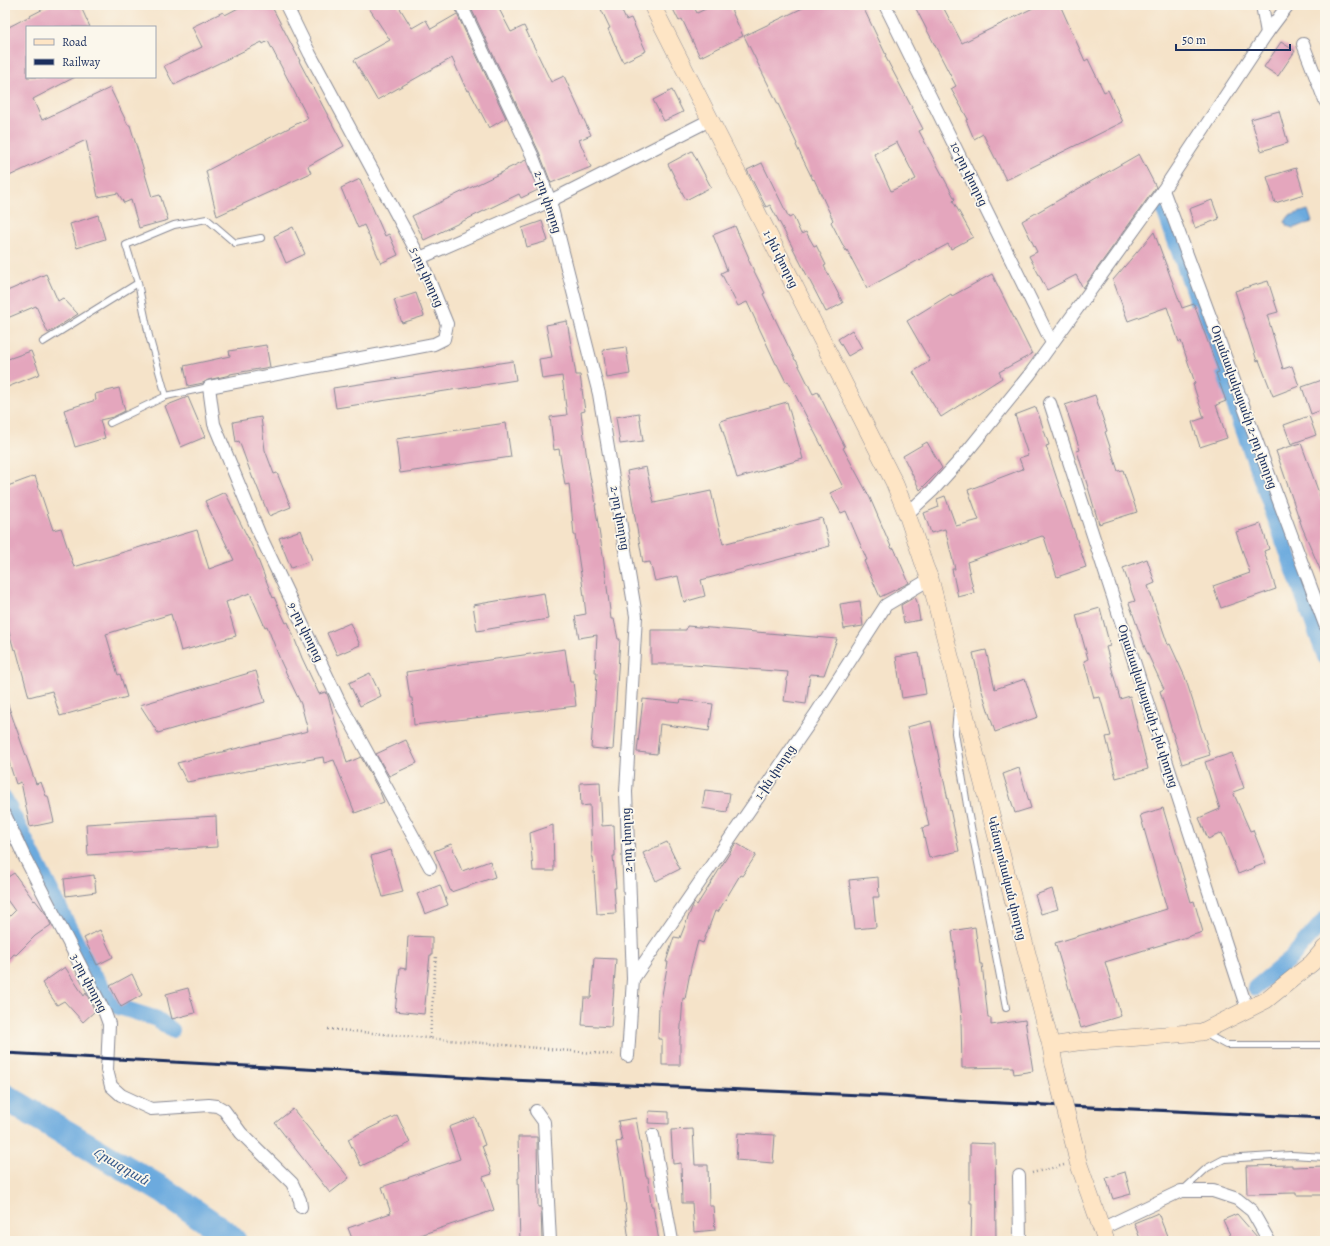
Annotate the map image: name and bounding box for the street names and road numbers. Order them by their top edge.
street label: 10-րդ փողոց [947,139,991,209]
street label: 2-րդ փողոց [530,169,566,235]
street label: 1-ին փողոց [760,227,802,291]
street label: 5-րդ փողոց [407,244,447,310]
street label: Օդանավակայանի 2-րդ փողոց [1207,323,1281,491]
street label: 2-րդ փողոց [606,485,634,551]
street label: 9-րդ փողոց [285,599,327,665]
street label: Օդանավակայանի 1-ին փողոց [1114,622,1182,790]
street label: 1-ին փողոց [751,742,799,802]
street label: 2-րդ փողոց [618,807,636,873]
street label: Կենտրոնական փողոց [984,814,1030,942]
street label: 3-րդ փողոց [67,951,111,1015]

